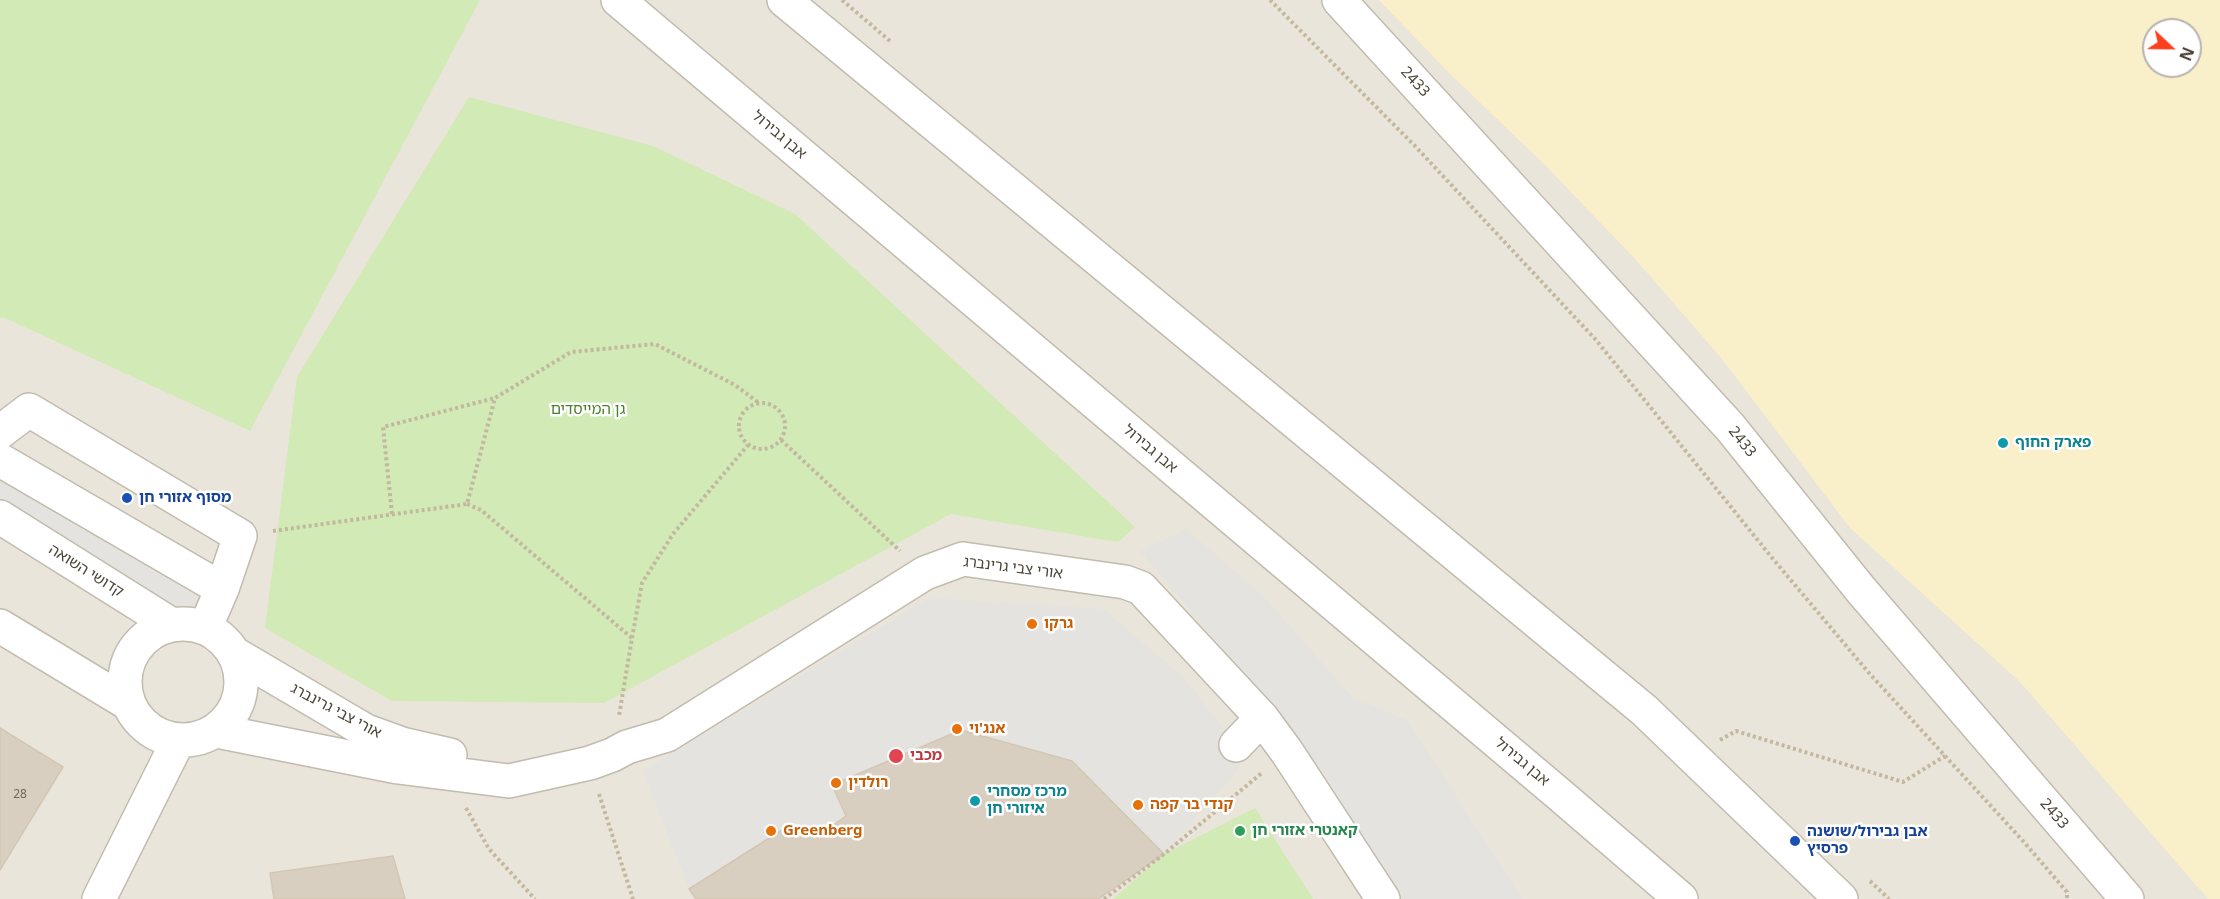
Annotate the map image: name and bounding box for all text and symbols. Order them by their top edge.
north arrow [2142,18,2202,78]
text: N [2174,44,2199,64]
street label: 2433 [1397,63,1433,101]
street label: אבן גבירול [748,107,810,163]
park label: גן המייסדים [551,401,625,419]
street label: אבן גבירול [1119,421,1181,477]
street label: 2433 [1724,423,1760,461]
place label: פארק החוף [2015,434,2091,452]
marker: פארק החוף [1996,436,2010,450]
place label: מסוף אזורי חן [139,489,231,507]
marker: מסוף אזורי חן [120,491,134,505]
street label: קדושי השואה [45,541,127,601]
street label: אורי צבי גרינברג [962,553,1064,583]
place label: גרקו [1044,615,1073,633]
marker: גרקו [1025,617,1039,631]
street label: אורי צבי גרינברג [288,680,384,742]
place label: אנג'וי [969,720,1005,738]
marker: אנג'וי [950,722,964,736]
street label: אבן גבירול [1491,734,1553,790]
marker: מכבי [887,747,905,765]
place label: מכבי [910,747,942,765]
place label: רולדין [848,774,888,792]
marker: רולדין [829,776,843,790]
place label: מרכז מסחרי איזורי חן [987,783,1067,818]
house number: 28 [13,788,27,802]
marker: מרכז מסחרי איזורי חן [968,794,982,808]
street label: 2433 [2036,795,2072,833]
place label: קנדי בר קפה [1150,796,1233,814]
marker: קנדי בר קפה [1131,798,1145,812]
place label: Greenberg [783,822,862,840]
place label: קאנטרי אזורי חן [1252,822,1358,840]
place label: אבן גבירול/שושנה פרסיץ [1807,823,1928,858]
marker: Greenberg [764,824,778,838]
marker: קאנטרי אזורי חן [1233,824,1247,838]
marker: אבן גבירול/שושנה פרסיץ [1788,834,1802,848]

